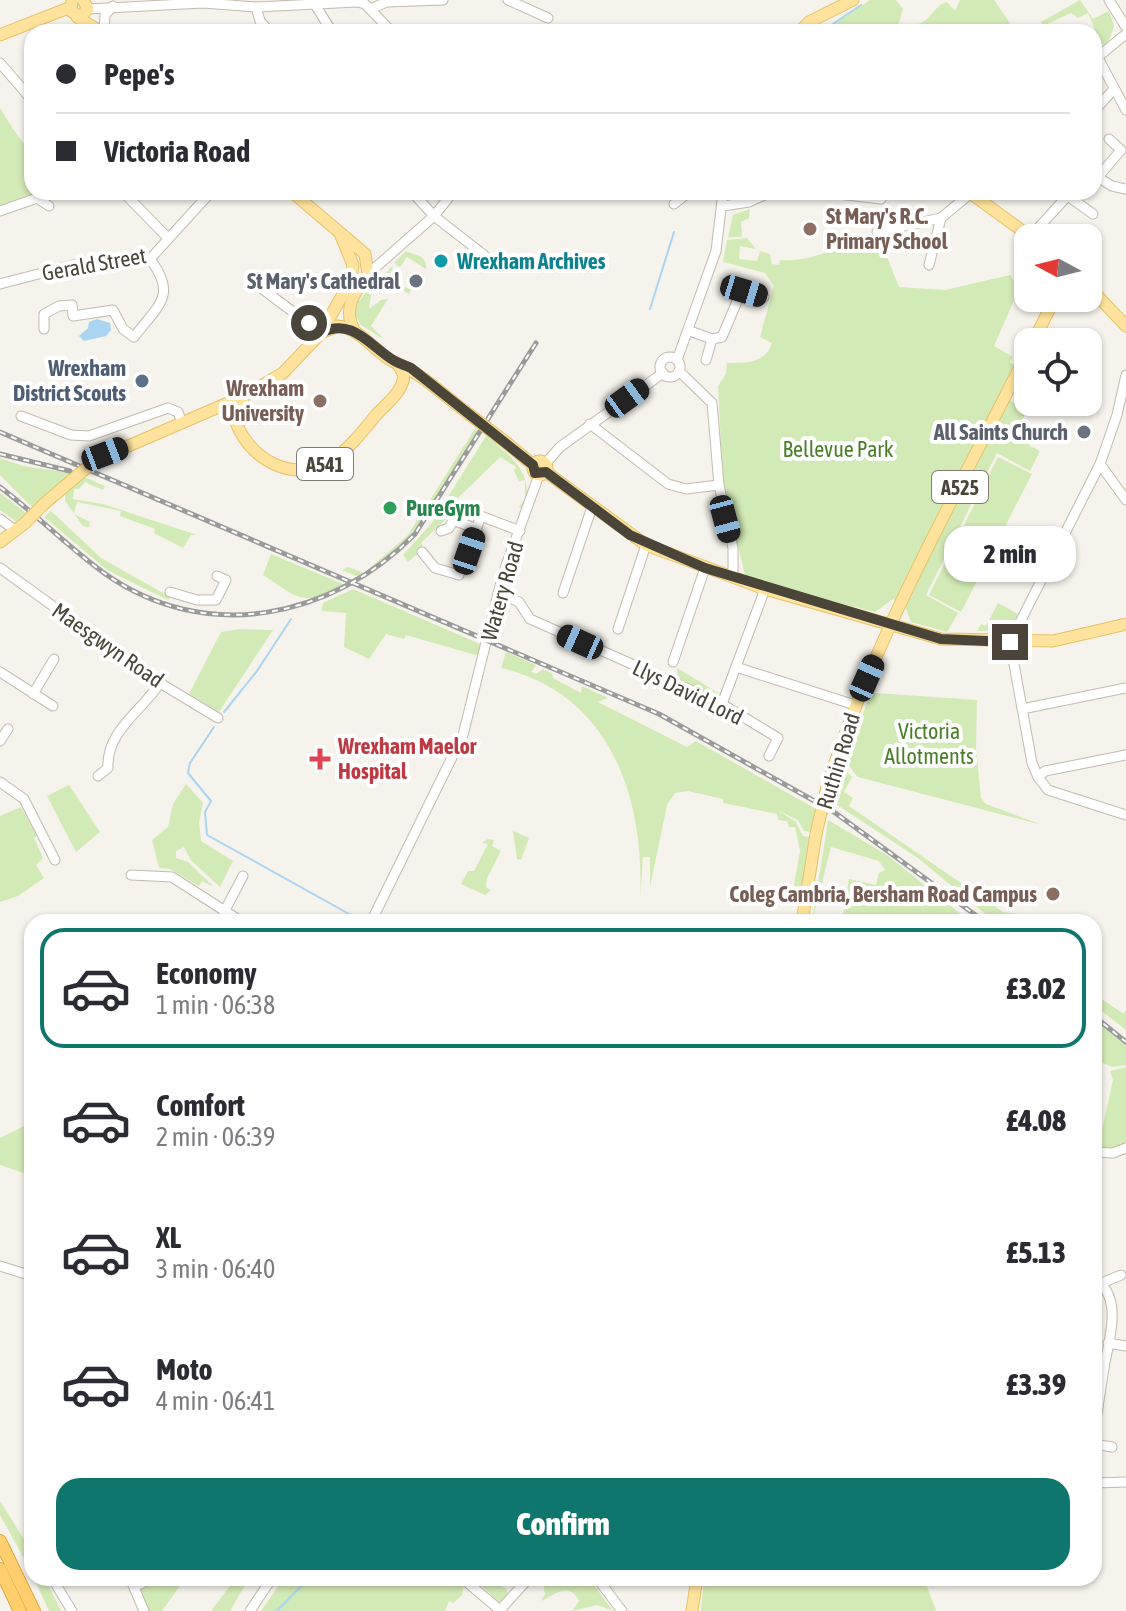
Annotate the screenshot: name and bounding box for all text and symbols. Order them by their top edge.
text: Pepe's [104,57,174,91]
text: Victoria Road [104,134,250,168]
place label: St Mary's R.C. Primary School [826,203,949,254]
marker: St Mary's R.C. Primary School [801,220,819,238]
north arrow [1014,224,1102,312]
map controls [1014,224,1102,416]
street label: Gerald Street [40,242,148,286]
place label: Wrexham Archives [456,248,606,274]
marker: Wrexham Archives [432,252,450,270]
place label: St Mary's Cathedral [247,268,401,294]
marker: St Mary's Cathedral [407,272,425,290]
car [718,273,770,309]
route start [291,305,327,341]
button: locate [1014,328,1102,416]
place label: Wrexham District Scouts [13,355,126,406]
marker: Wrexham District Scouts [133,372,151,390]
car [601,374,653,422]
place label: Wrexham University [222,375,304,426]
marker: Wrexham University [311,392,329,410]
place label: All Saints Church [933,419,1068,445]
marker: All Saints Church [1075,423,1093,441]
car [78,434,132,474]
park label: Bellevue Park [782,436,894,462]
road number: A541 [297,448,353,480]
road number: A525 [932,471,988,503]
car [707,493,743,545]
place label: PureGym [406,495,480,521]
marker: PureGym [381,499,399,517]
car [450,524,488,578]
callout: 2 min [944,526,1076,582]
street label: Watery Road [475,538,529,644]
text: 2 min [983,539,1037,569]
street label: Maesgwyn Road [47,597,169,693]
car [553,621,607,663]
route end [992,624,1028,660]
car [846,651,888,705]
street label: Llys David Lord [628,654,748,730]
street label: Ruthin Road [811,710,865,812]
park label: Victoria Allotments [884,718,974,769]
place label: Wrexham Maelor Hospital [337,733,477,784]
marker: Wrexham Maelor Hospital [309,748,331,770]
place label: Coleg Cambria, Bersham Road Campus [729,881,1037,907]
marker: Coleg Cambria, Bersham Road Campus [1044,885,1062,903]
icon: car [60,952,132,1024]
text: Economy [156,956,257,990]
text: £3.02 [1006,971,1066,1005]
text: 1 min · 06:38 [156,990,275,1020]
icon: car [60,1084,132,1156]
text: Comfort [156,1088,245,1122]
text: £4.08 [1006,1103,1066,1137]
text: 2 min · 06:39 [156,1122,275,1152]
icon: car [60,1216,132,1288]
text: XL [156,1220,181,1254]
text: £5.13 [1006,1235,1066,1269]
text: 3 min · 06:40 [156,1254,275,1284]
icon: car [60,1348,132,1420]
text: Moto [156,1352,213,1386]
text: £3.39 [1006,1367,1066,1401]
text: 4 min · 06:41 [156,1386,275,1416]
button: Confirm [56,1478,1070,1570]

